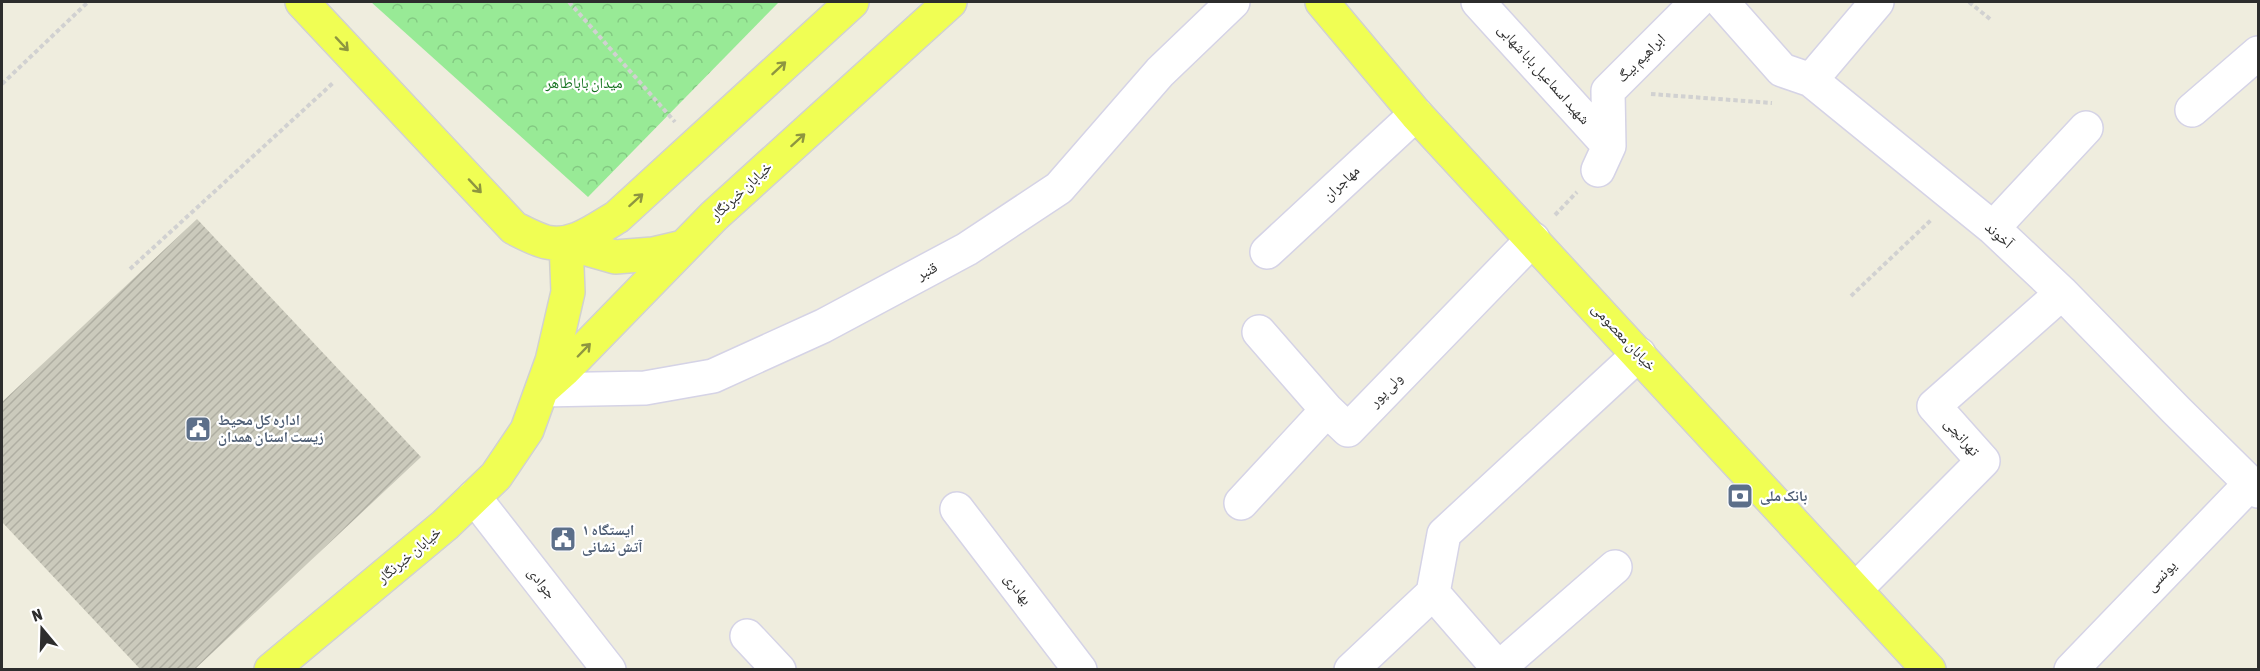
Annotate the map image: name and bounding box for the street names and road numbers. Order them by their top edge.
street label: شهید اسماعیل بابا شهابی [1493,20,1594,129]
street label: ابراهیم بیگ [1613,30,1670,87]
street label: خیابان خبرنگار [706,157,777,226]
street label: مهاجران [1319,161,1364,205]
street label: آخوند [1981,218,2018,253]
street label: قنبر [913,258,941,284]
street label: خیابان معصومی [1587,299,1660,376]
street label: ولی پور [1365,369,1407,412]
street label: تهرانچی [1940,414,1984,461]
street label: خیابان خبرنگار [373,523,446,588]
street label: یونسی [2142,556,2181,596]
street label: جوادی [523,563,560,604]
street label: بهادری [1000,570,1036,609]

